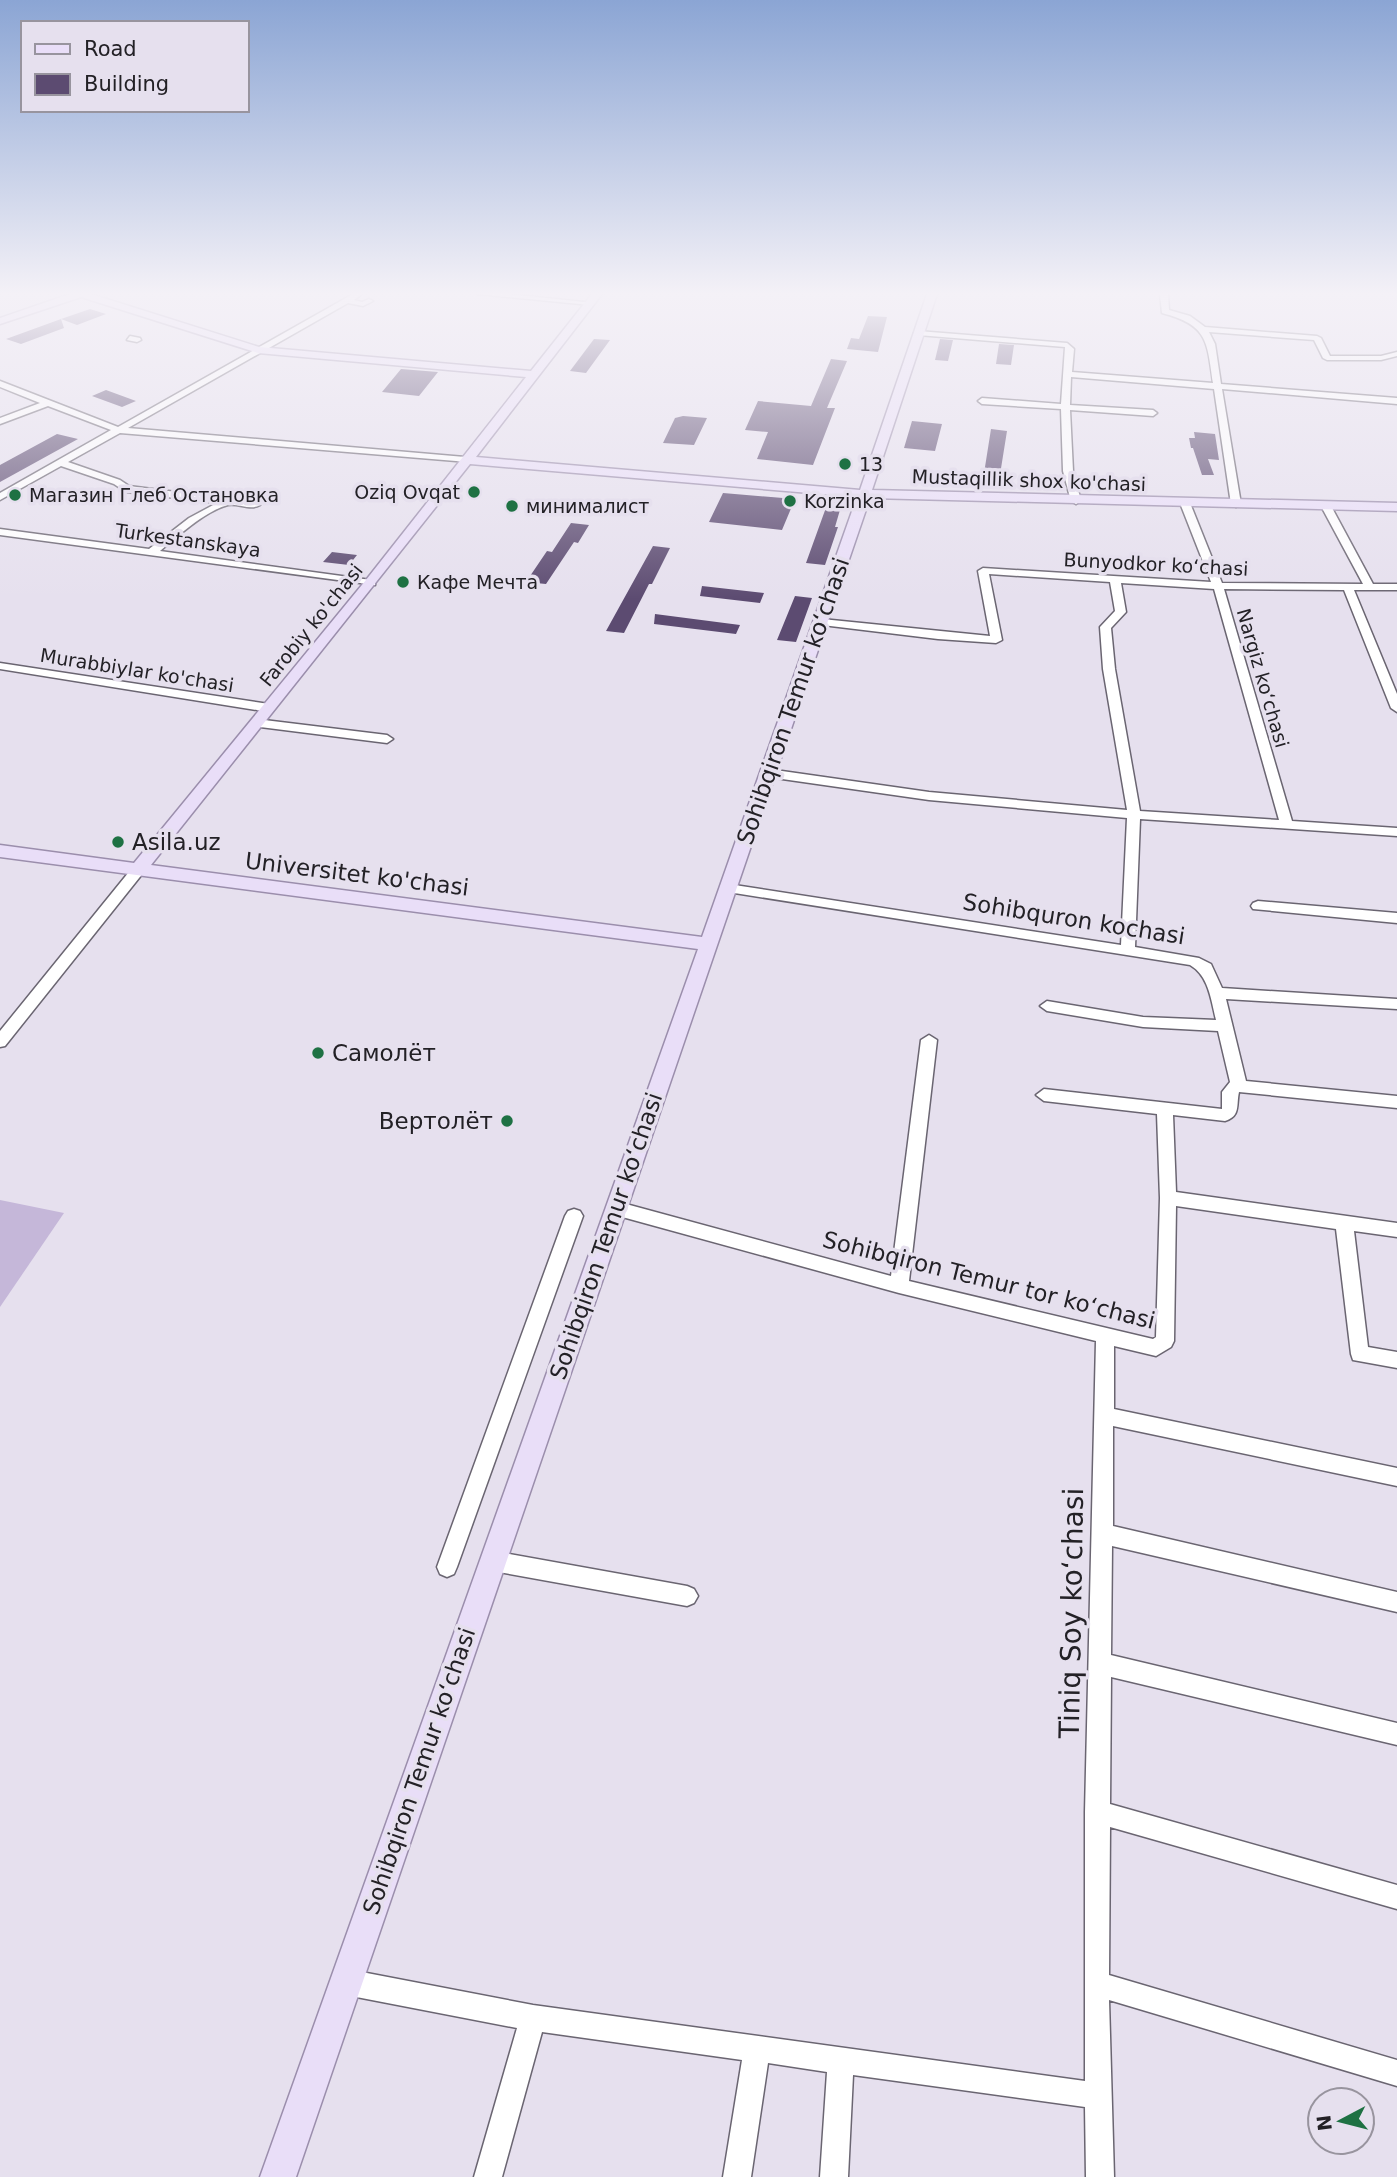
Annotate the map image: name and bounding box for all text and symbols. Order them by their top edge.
legend [21,21,248,112]
text: Road [84,37,137,61]
text: Building [84,72,169,96]
place label: 13 [859,453,883,475]
marker: 13 [837,456,853,472]
street label: Mustaqillik shox ko'chasi [911,465,1147,495]
place label: Oziq Ovqat [354,481,460,503]
place label: Магазин Глеб Остановка [29,484,279,506]
marker: Oziq Ovqat [466,484,482,500]
marker: Магазин Глеб Остановка [7,487,23,503]
place label: Korzinka [804,490,885,512]
marker: Korzinka [782,493,798,509]
place label: минималист [526,495,649,517]
marker: минималист [504,498,520,514]
street label: Turkestanskaya [113,519,262,561]
street label: Bunyodkor koʻchasi [1063,548,1249,580]
street label: Sohibqiron Temur koʻchasi [732,554,854,848]
street label: Farobiy ko'chasi [255,559,367,691]
place label: Кафе Мечта [417,571,538,593]
marker: Кафе Мечта [395,574,411,590]
street label: Nargiz koʻchasi [1233,606,1293,750]
street label: Murabbiylar ko'chasi [39,644,235,696]
place label: Asila.uz [132,829,221,855]
marker: Asila.uz [110,834,126,850]
street label: Universitet ko'chasi [244,847,470,901]
street label: Sohibquron kochasi [961,889,1187,949]
place label: Самолёт [332,1040,436,1066]
marker: Самолёт [310,1045,326,1061]
street label: Sohibqiron Temur koʻchasi [545,1089,667,1383]
place label: Вертолёт [379,1108,493,1134]
marker: Вертолёт [499,1113,515,1129]
street label: Sohibqiron Temur tor koʻchasi [820,1226,1158,1334]
street label: Tiniq Soy koʻchasi [1053,1487,1090,1740]
street label: Sohibqiron Temur koʻchasi [358,1624,480,1918]
north arrow [1306,2086,1376,2156]
text: N [1312,2114,1336,2132]

